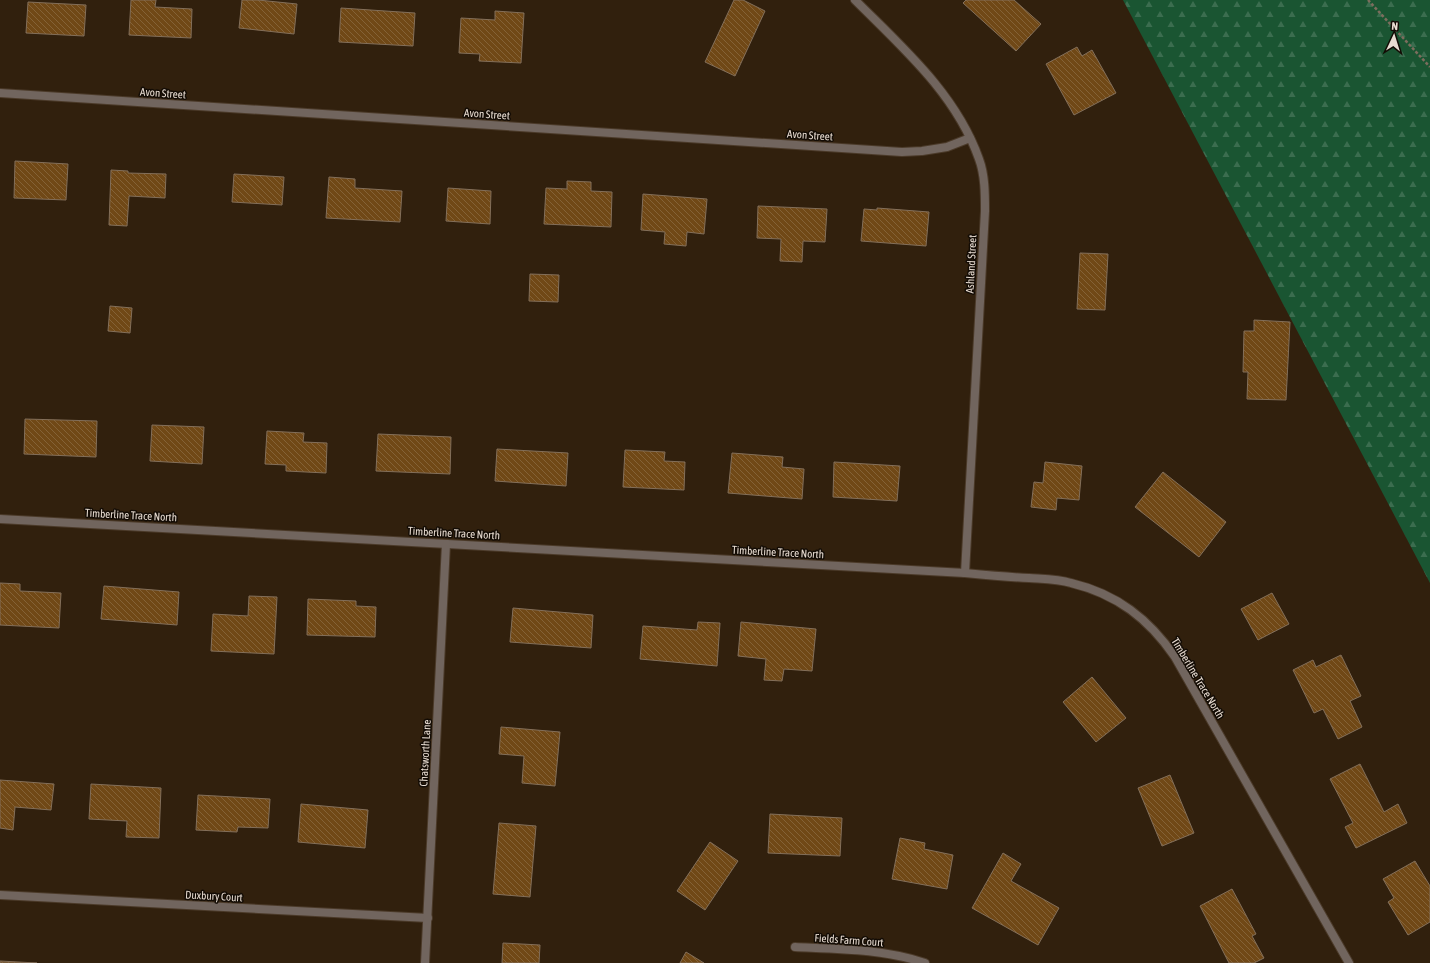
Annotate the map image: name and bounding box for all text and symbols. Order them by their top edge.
north arrow [1374,16,1414,56]
text: N [1391,20,1398,32]
street label: Avon Street [140,85,186,101]
street label: Avon Street [464,106,510,122]
street label: Avon Street [787,127,833,143]
street label: Ashland Street [963,234,979,294]
street label: Timberline Trace North [85,507,177,523]
street label: Timberline Trace North [408,525,500,541]
street label: Timberline Trace North [732,544,824,560]
street label: Timberline Trace North [1169,635,1227,721]
street label: Chatsworth Lane [417,719,433,787]
street label: Duxbury Court [185,889,243,903]
street label: Fields Farm Court [814,932,884,948]

